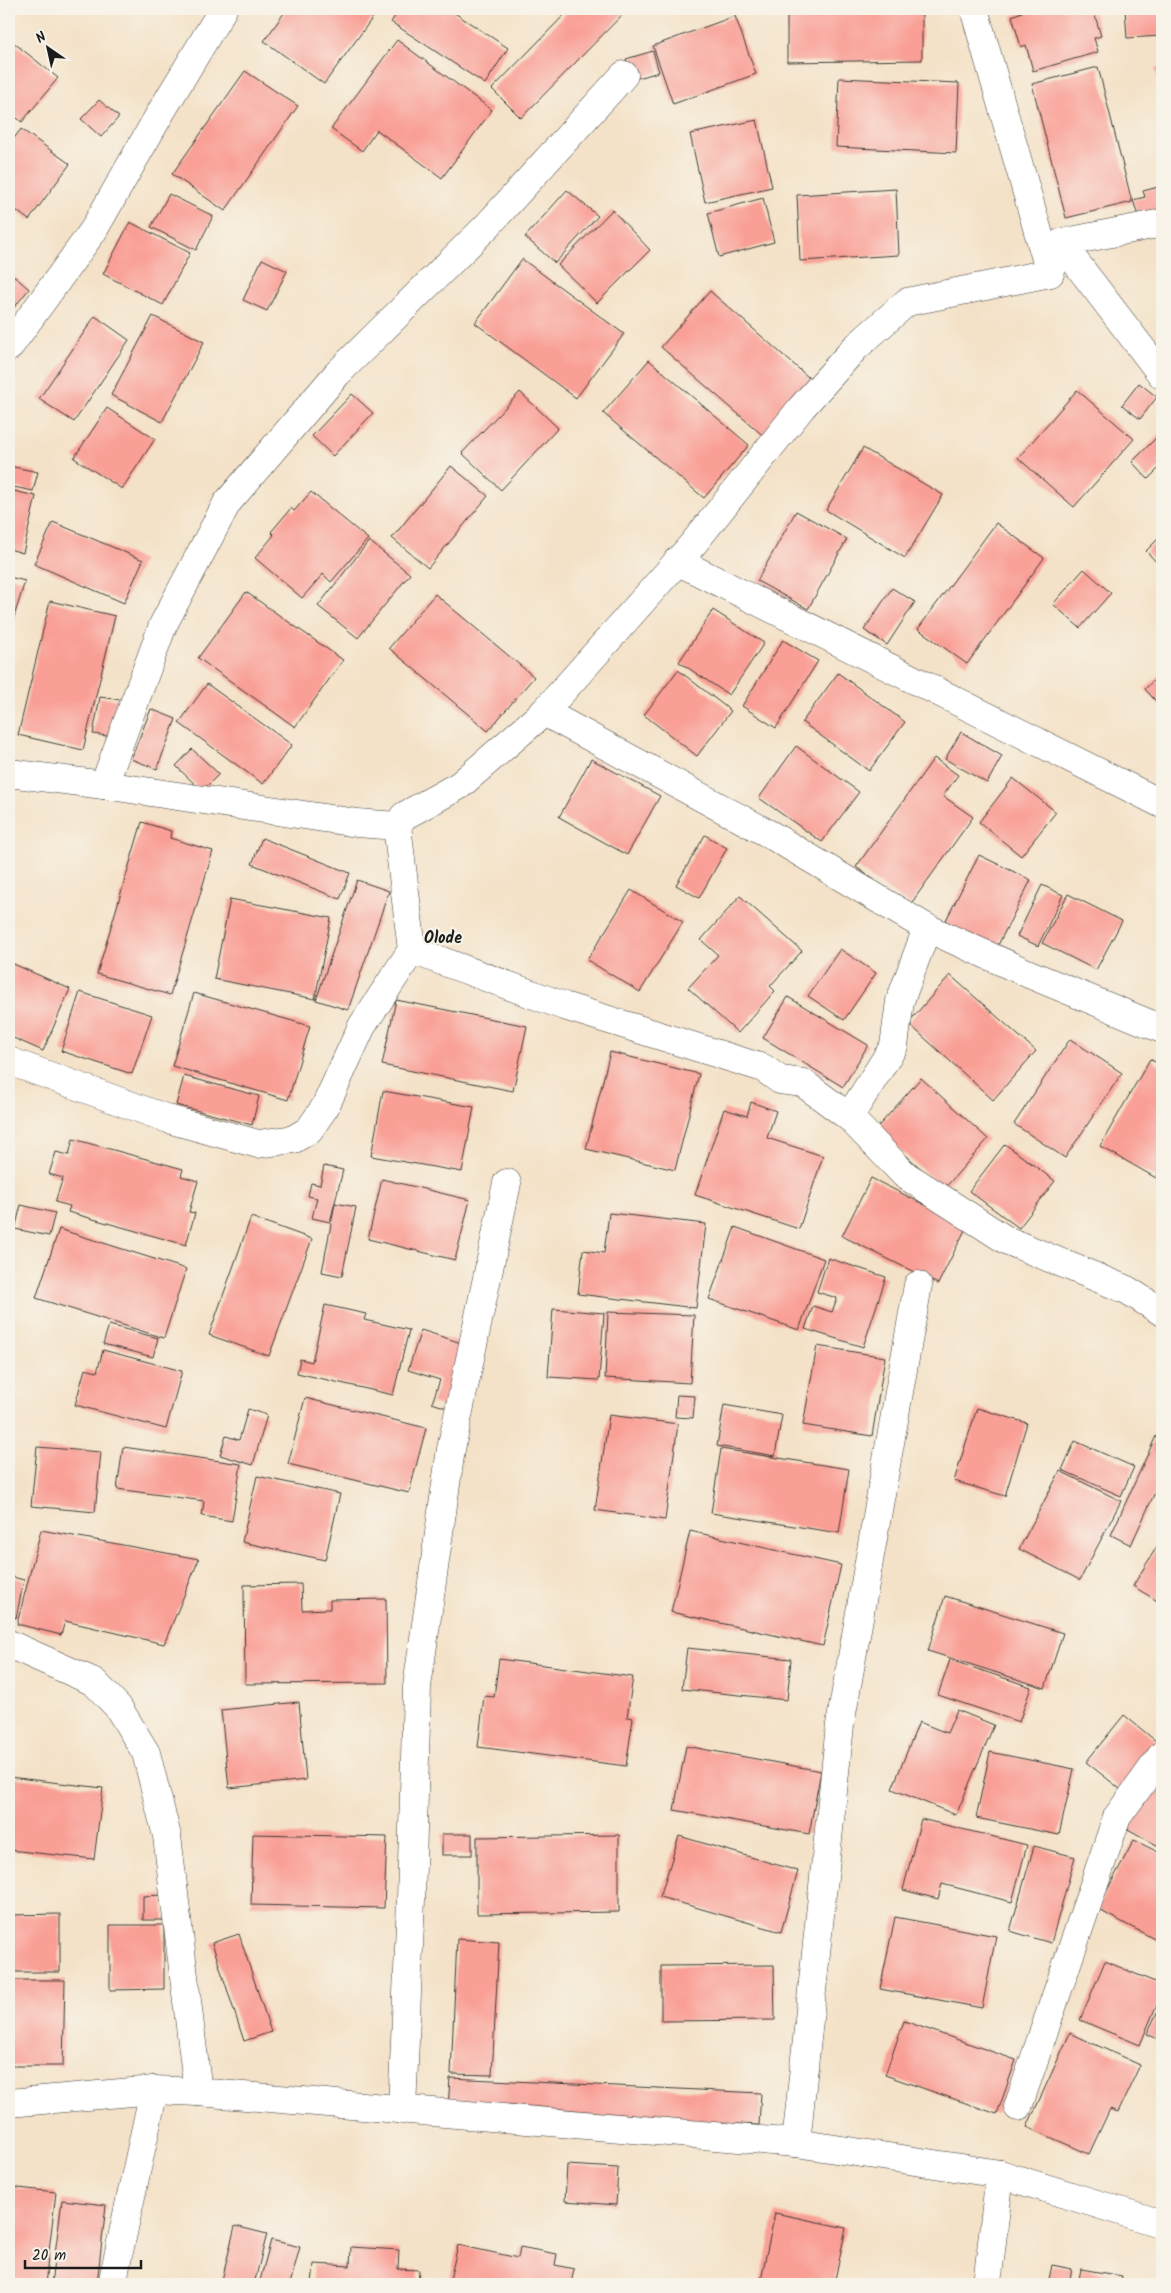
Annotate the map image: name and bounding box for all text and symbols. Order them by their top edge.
north arrow [22,22,72,72]
text: N [31,26,51,50]
district label: Olode [424,926,462,951]
scale bar [25,2238,141,2270]
text: 20 m [32,2244,66,2268]

